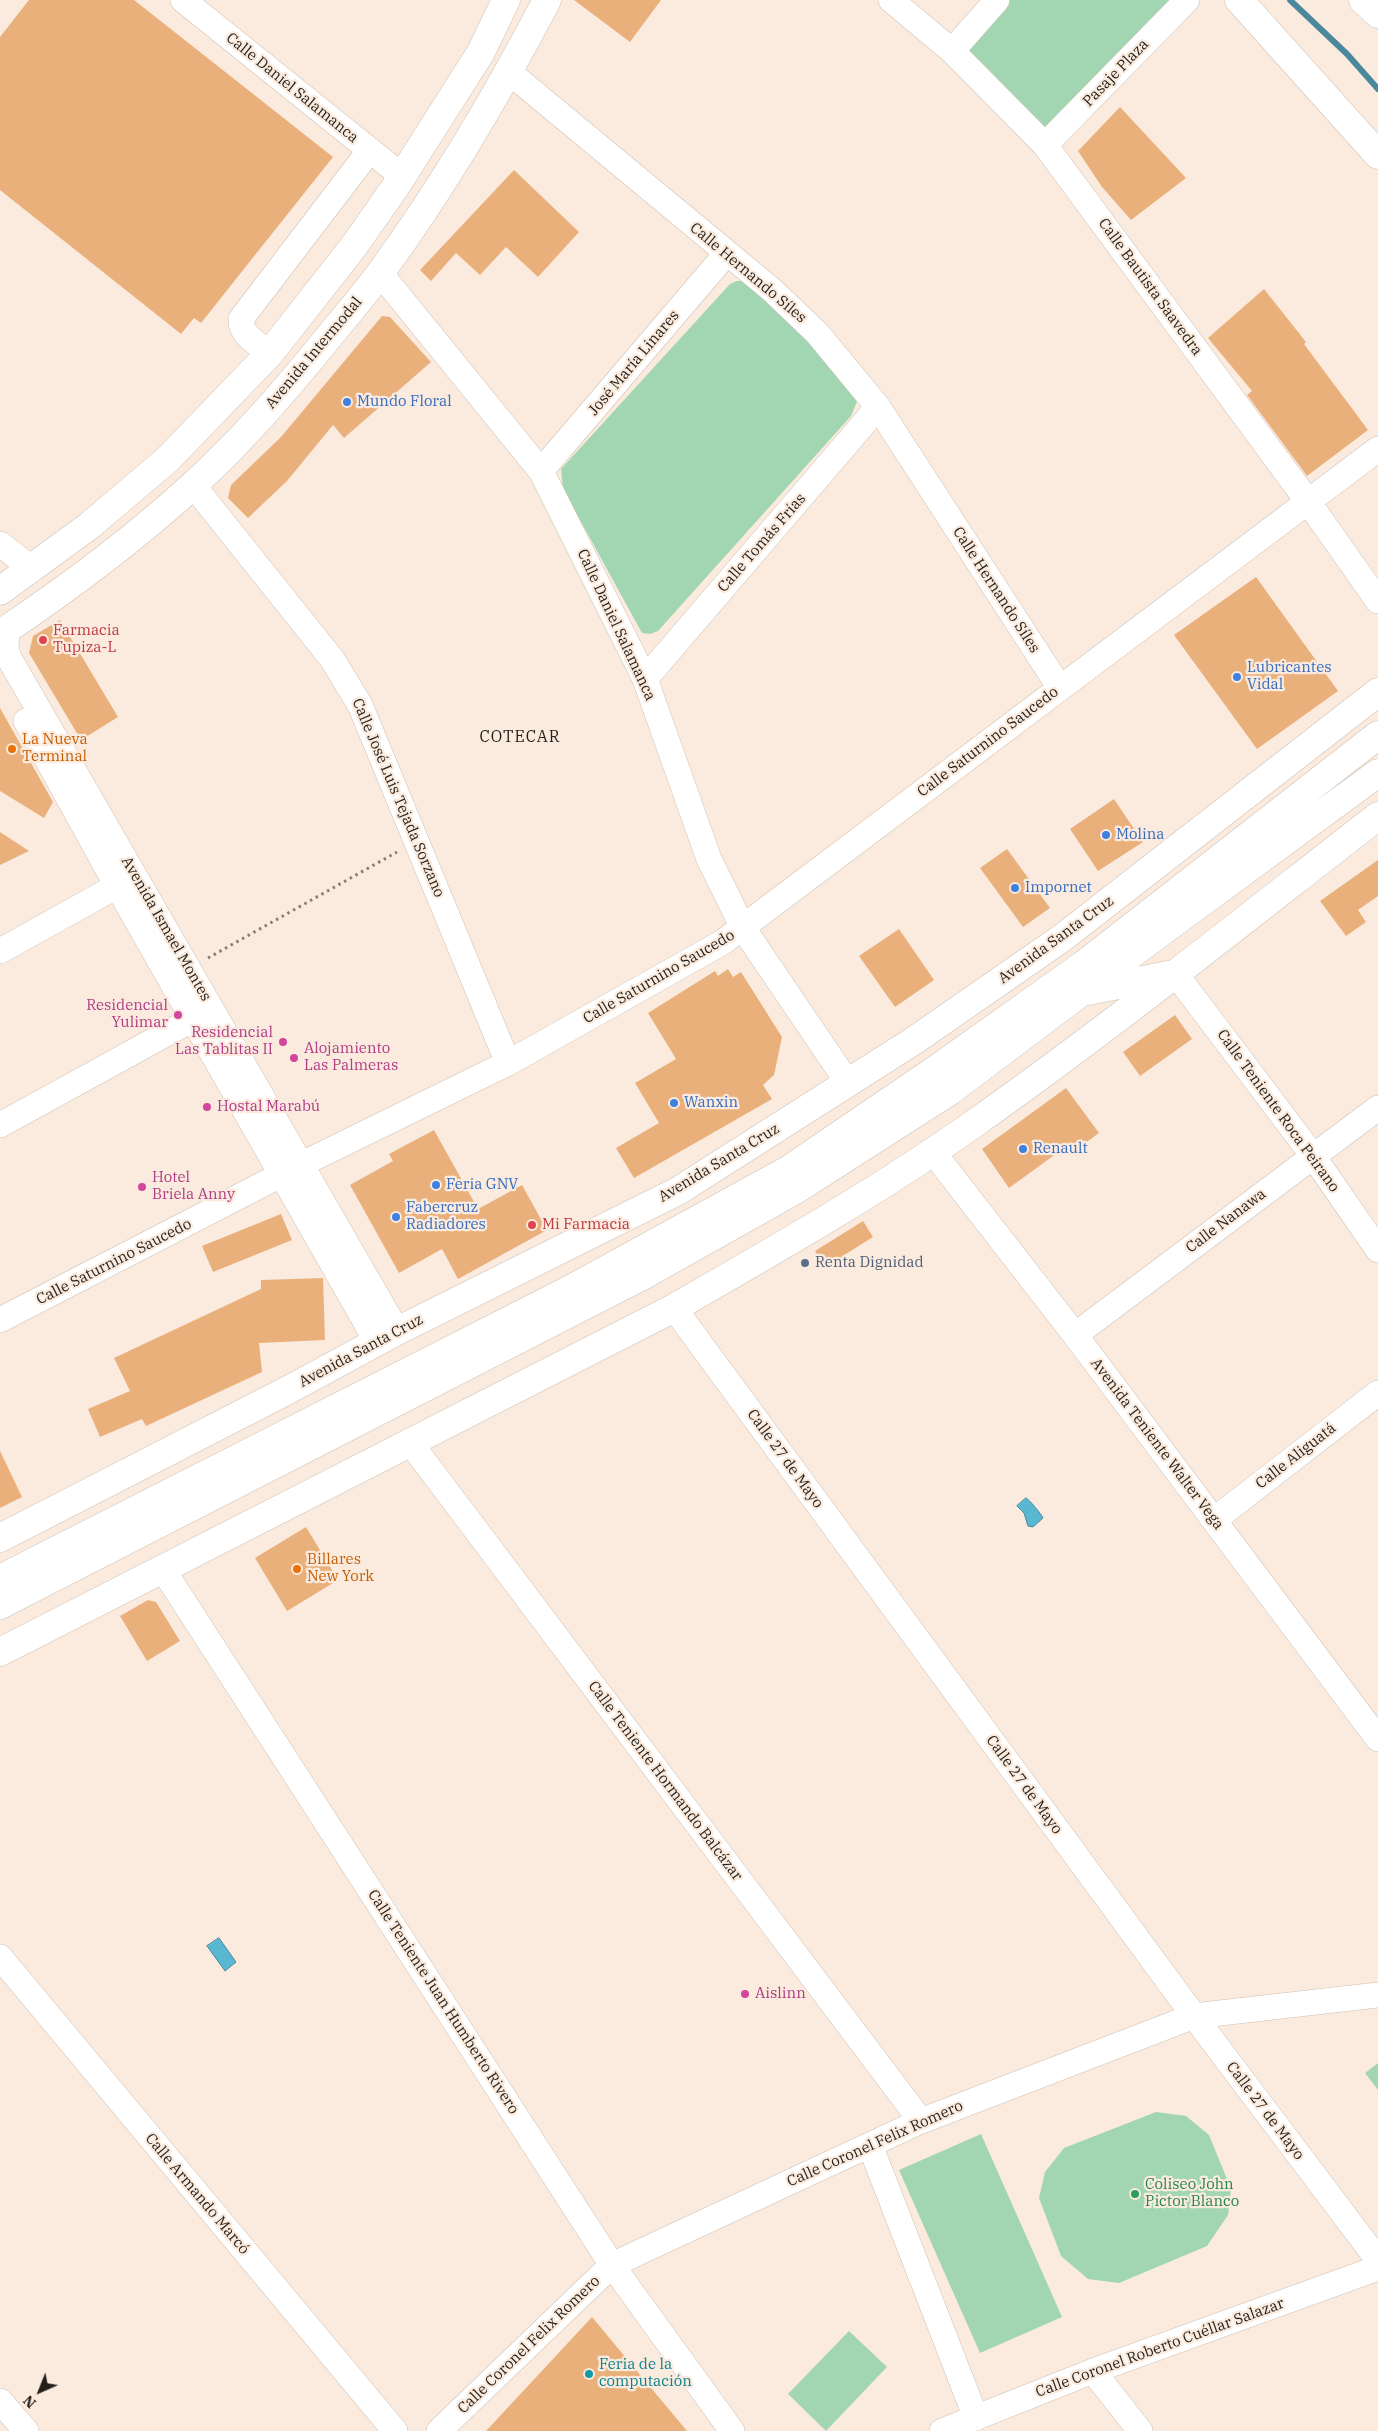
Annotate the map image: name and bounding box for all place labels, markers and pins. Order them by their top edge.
place label: Mundo Floral [357,393,452,411]
marker: Mundo Floral [341,396,353,408]
place label: Farmacia Tupiza-L [53,622,120,657]
marker: Farmacia Tupiza-L [37,634,49,646]
place label: Lubricantes Vidal [1247,659,1332,694]
marker: Lubricantes Vidal [1231,671,1243,683]
place label: La Nueva Terminal [22,731,88,766]
marker: La Nueva Terminal [6,743,18,755]
place label: Molina [1116,826,1165,844]
marker: Molina [1100,829,1112,841]
place label: Impornet [1025,879,1092,897]
marker: Impornet [1009,882,1021,894]
place label: Residencial Yulimar [86,997,168,1032]
marker: Residencial Yulimar [172,1009,184,1021]
place label: Residencial Las Tablitas II [175,1024,273,1059]
marker: Residencial Las Tablitas II [277,1036,289,1048]
place label: Alojamiento Las Palmeras [304,1040,398,1075]
marker: Alojamiento Las Palmeras [288,1052,300,1064]
place label: Wanxin [684,1094,738,1112]
marker: Wanxin [668,1097,680,1109]
place label: Hostal Marabú [217,1098,320,1116]
marker: Hostal Marabú [201,1101,213,1113]
place label: Renault [1033,1140,1088,1158]
marker: Renault [1017,1143,1029,1155]
place label: Hotel Briela Anny [152,1169,235,1204]
place label: Feria GNV [446,1176,518,1194]
marker: Feria GNV [430,1179,442,1191]
marker: Hotel Briela Anny [136,1181,148,1193]
place label: Fabercruz Radiadores [406,1199,486,1234]
marker: Fabercruz Radiadores [390,1211,402,1223]
place label: Mi Farmacia [542,1216,630,1234]
marker: Mi Farmacia [526,1219,538,1231]
place label: Renta Dignidad [815,1254,924,1272]
marker: Renta Dignidad [799,1257,811,1269]
place label: Billares New York [307,1551,374,1586]
marker: Billares New York [291,1563,303,1575]
place label: Aislinn [755,1985,806,2003]
marker: Aislinn [739,1988,751,2000]
place label: Coliseo John Pictor Blanco [1145,2176,1239,2211]
marker: Coliseo John Pictor Blanco [1129,2188,1141,2200]
place label: Feria de la computación [599,2356,692,2391]
marker: Feria de la computación [583,2368,595,2380]

